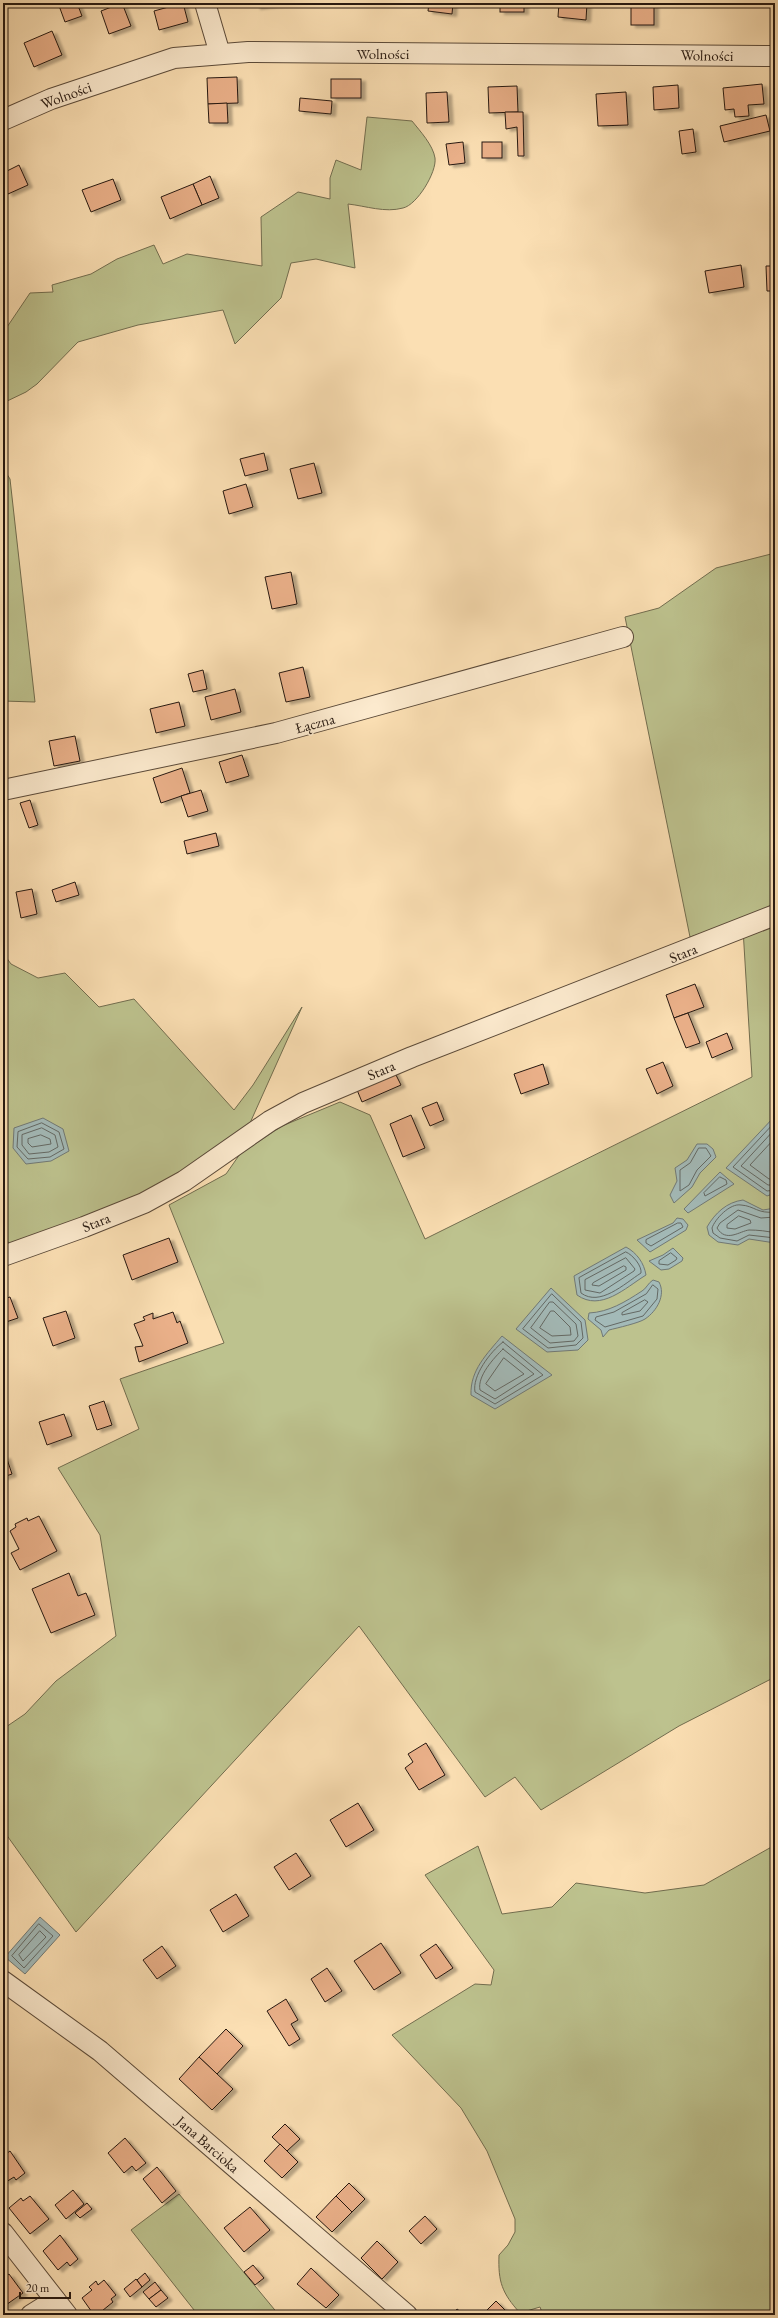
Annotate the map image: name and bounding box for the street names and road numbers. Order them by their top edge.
street label: Wolności [356,44,410,63]
street label: Wolności [680,45,734,65]
street label: Wolności [38,77,94,113]
street label: Łączna [293,709,337,737]
street label: Stara [666,939,700,967]
street label: Stara [364,1056,398,1084]
street label: Stara [79,1208,113,1236]
street label: Jana Barcioka [171,2110,244,2177]

